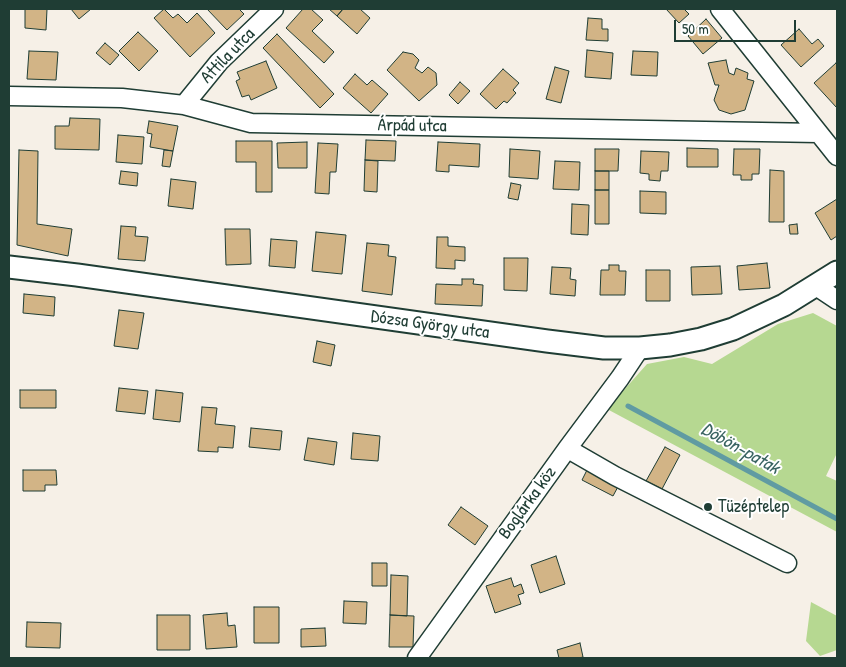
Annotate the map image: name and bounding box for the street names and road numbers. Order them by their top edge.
street label: Attila utca [196,24,260,88]
street label: Árpád utca [377,115,447,137]
street label: Dózsa György utca [369,306,491,344]
street label: Boglárka köz [494,463,562,543]

